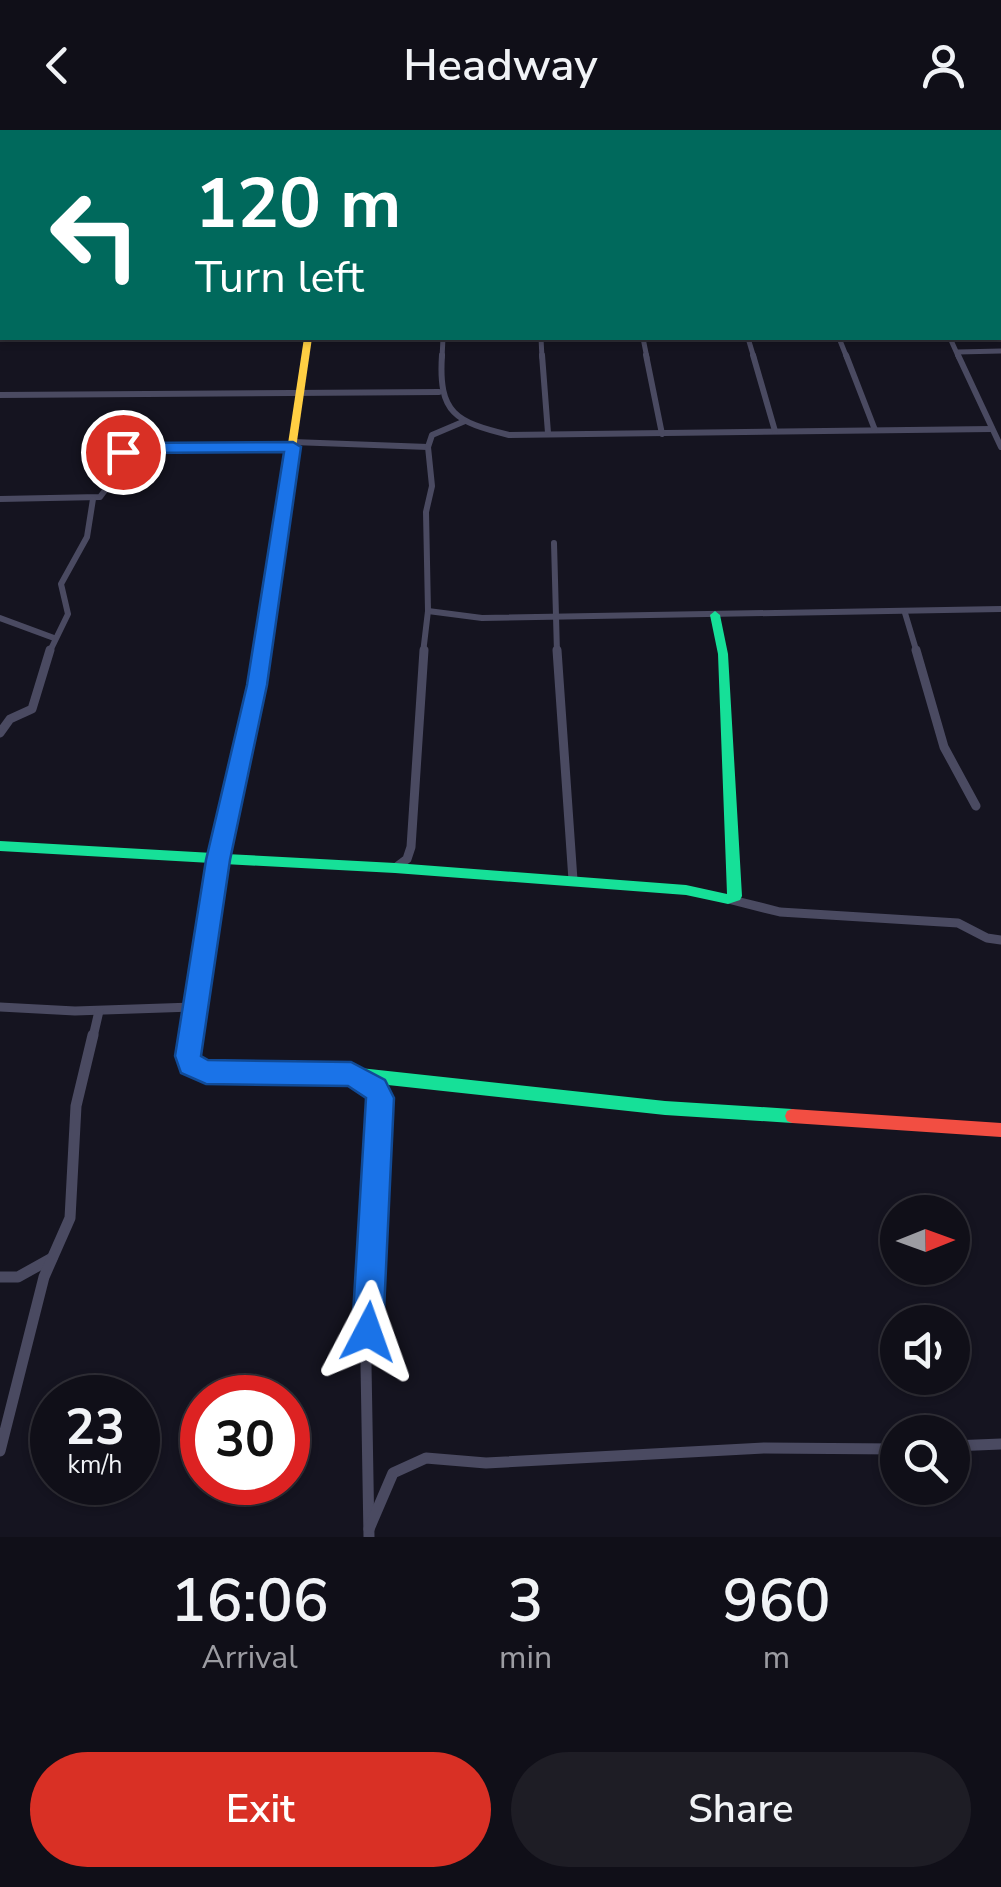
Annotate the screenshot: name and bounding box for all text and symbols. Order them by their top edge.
text: Headway [403,35,598,96]
icon: back [30,38,85,93]
icon: person [916,38,971,93]
text: 120 m [195,156,401,252]
icon: left [30,170,160,300]
text: Turn left [195,247,364,308]
pin [81,410,166,495]
icon: arrive [96,425,151,480]
north arrow [880,1195,970,1285]
map controls [880,1195,970,1505]
position arrow [316,1280,420,1384]
button: sound [880,1305,970,1395]
speed limit sign: 30 [180,1375,310,1505]
text: 23 [65,1393,125,1462]
button: search [880,1415,970,1505]
text: km/h [67,1448,123,1482]
text: 16:06 [170,1560,329,1642]
text: 3 [508,1560,544,1642]
text: 960 [723,1560,831,1642]
text: Arrival [201,1636,298,1679]
text: min [499,1636,552,1679]
text: m [763,1636,790,1679]
button: Exit [30,1752,491,1867]
button: Share [511,1752,971,1867]

